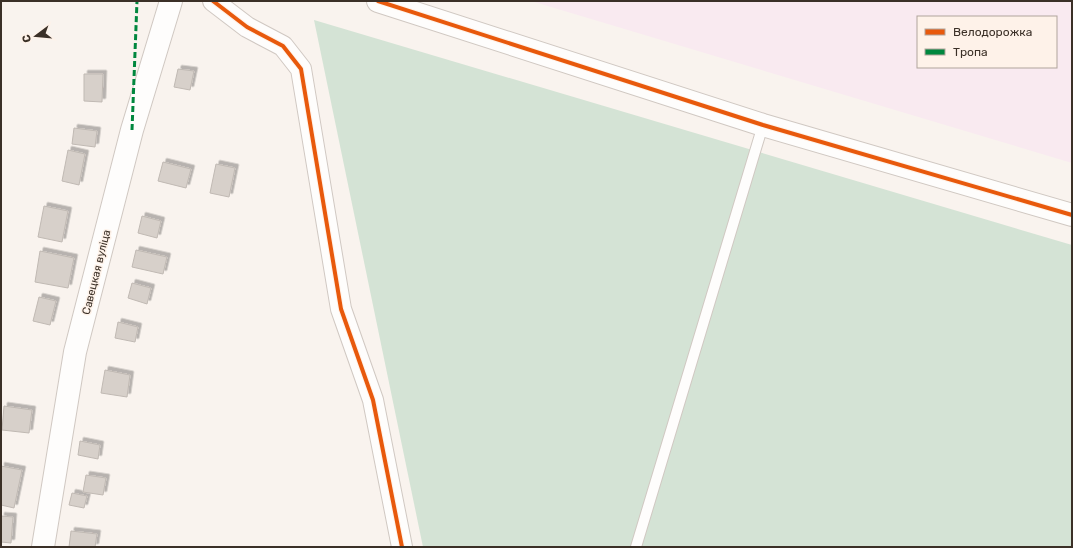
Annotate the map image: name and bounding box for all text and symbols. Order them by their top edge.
north arrow [16,16,56,56]
legend [917,16,1057,68]
text: Велодорожка [953,25,1032,39]
text: С [19,33,34,44]
text: Тропа [953,45,988,59]
street label: Савецкая вуліца [80,228,113,316]

